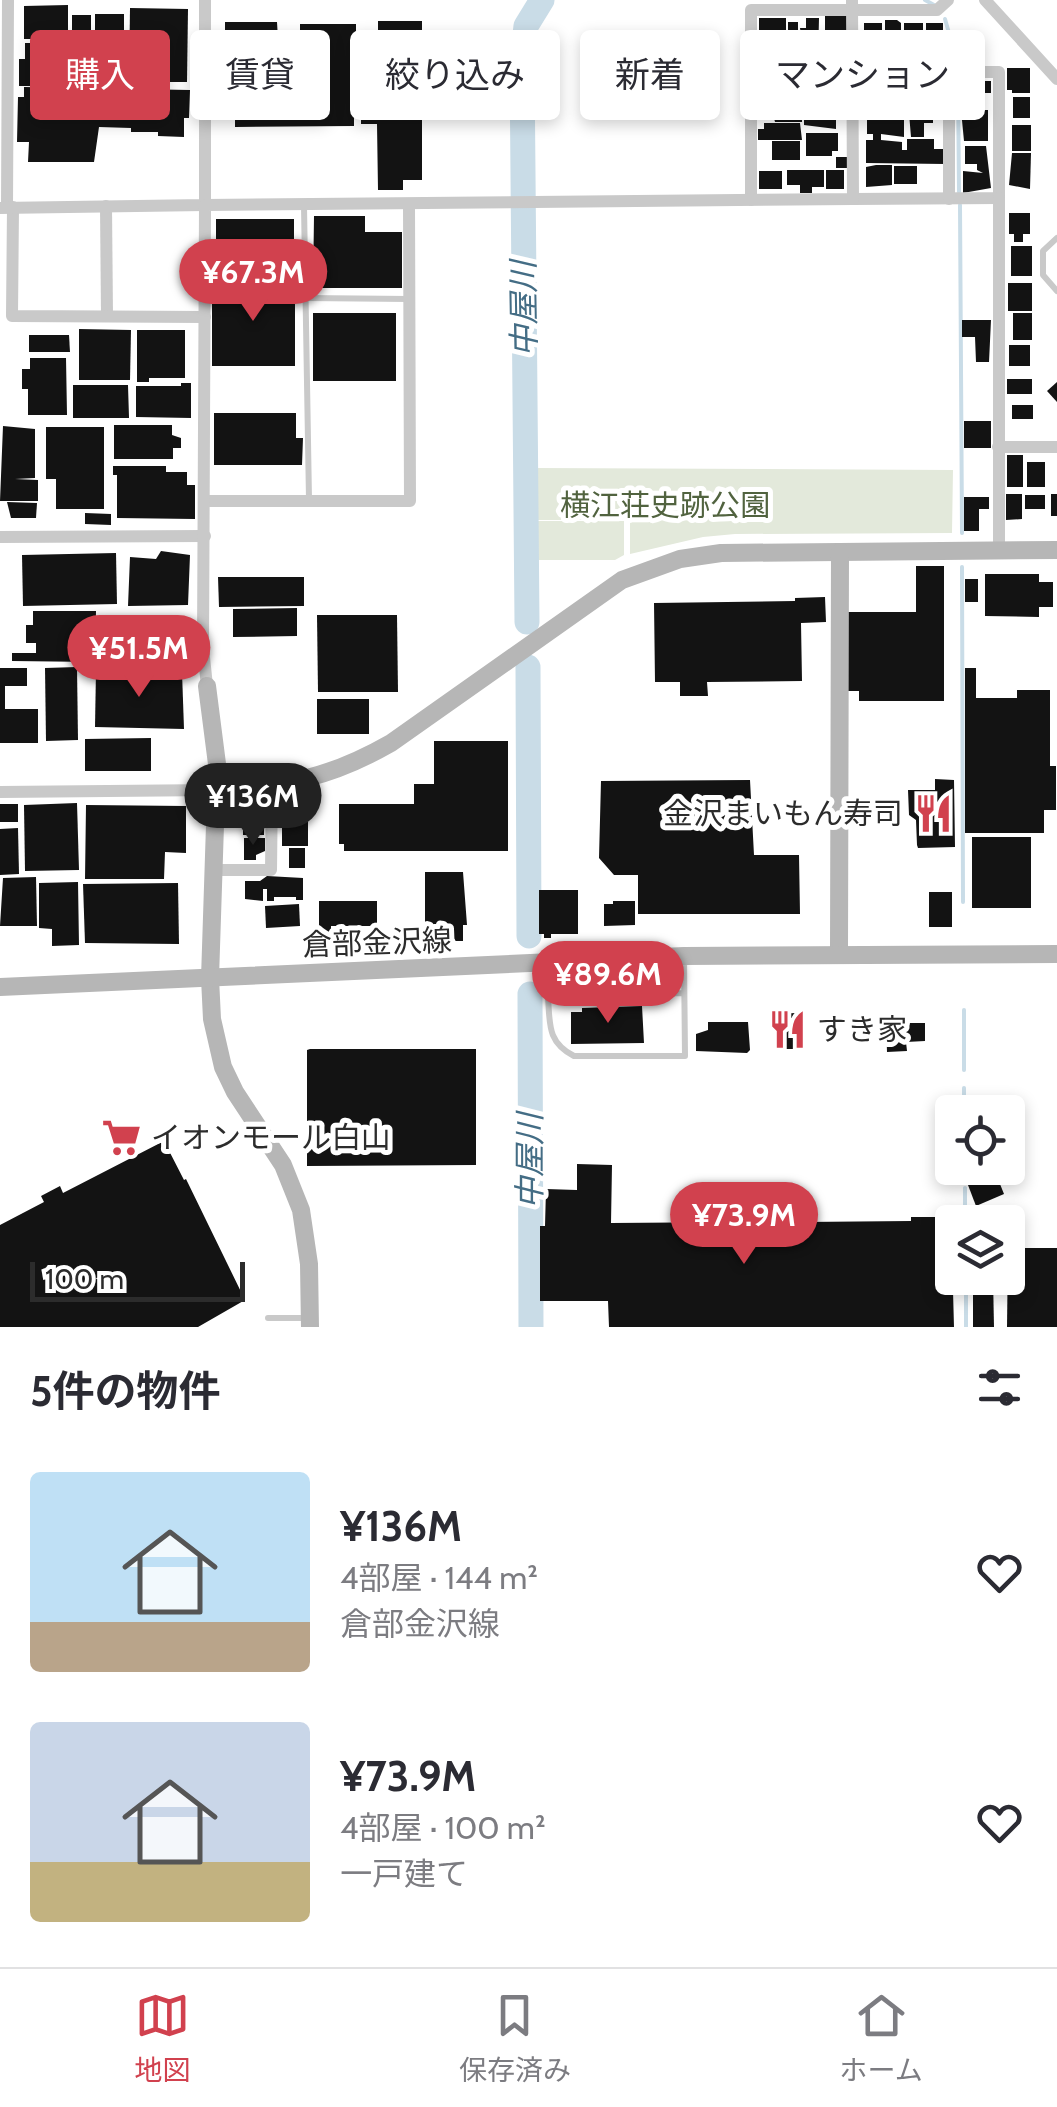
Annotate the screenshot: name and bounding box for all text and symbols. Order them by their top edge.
chip: 購入 [30,30,170,120]
chip: 賃貸 [190,30,330,120]
chip: 絞り込み [350,30,560,120]
chip: 新着 [580,30,720,120]
chip: マンション [740,30,985,120]
pin: ¥67.3M [172,239,334,324]
text: ¥67.3M [201,252,305,291]
water label: 中屋川 [503,258,544,357]
park label: 横江荘史跡公園 [560,487,770,524]
pin: ¥51.5M [58,615,220,700]
text: ¥51.5M [89,628,189,667]
pin: ¥136M [183,763,323,848]
text: ¥136M [206,776,300,815]
restaurant icon: 金沢まいもん寿司 [912,793,954,835]
place label: 金沢まいもん寿司 [663,795,903,832]
street label: 倉部金沢線 [301,921,453,964]
pin: ¥89.6M [527,941,689,1026]
text: ¥89.6M [554,954,662,993]
restaurant icon: すき家 [766,1009,808,1051]
place label: すき家 [817,1011,907,1048]
map controls [935,1095,1025,1295]
button: locate [935,1095,1025,1185]
water label: 中屋川 [510,1110,549,1209]
supermarket icon: イオンモール白山 [100,1117,142,1159]
place label: イオンモール白山 [151,1119,391,1156]
pin: ¥73.9M [663,1182,825,1267]
text: ¥73.9M [692,1195,796,1234]
button: layers [935,1205,1025,1295]
scale bar [30,1257,245,1302]
text: 100 m [45,1262,124,1296]
icon: filters [972,1360,1027,1415]
text: 5件の物件 [30,1365,221,1417]
text: ¥136M [340,1500,462,1552]
icon: home [110,1512,230,1632]
icon: heart [972,1545,1027,1600]
text: 4部屋 · 144 m² [340,1558,538,1597]
text: 倉部金沢線 [340,1604,500,1643]
text: ¥73.9M [340,1750,476,1802]
icon: home [110,1762,230,1882]
icon: heart [972,1795,1027,1850]
text: 4部屋 · 100 m² [340,1808,546,1847]
text: 一戸建て [340,1854,468,1893]
tab: 地図 [134,1988,190,2088]
tab: 保存済み [459,1988,571,2088]
tab: ホーム [840,1988,923,2088]

